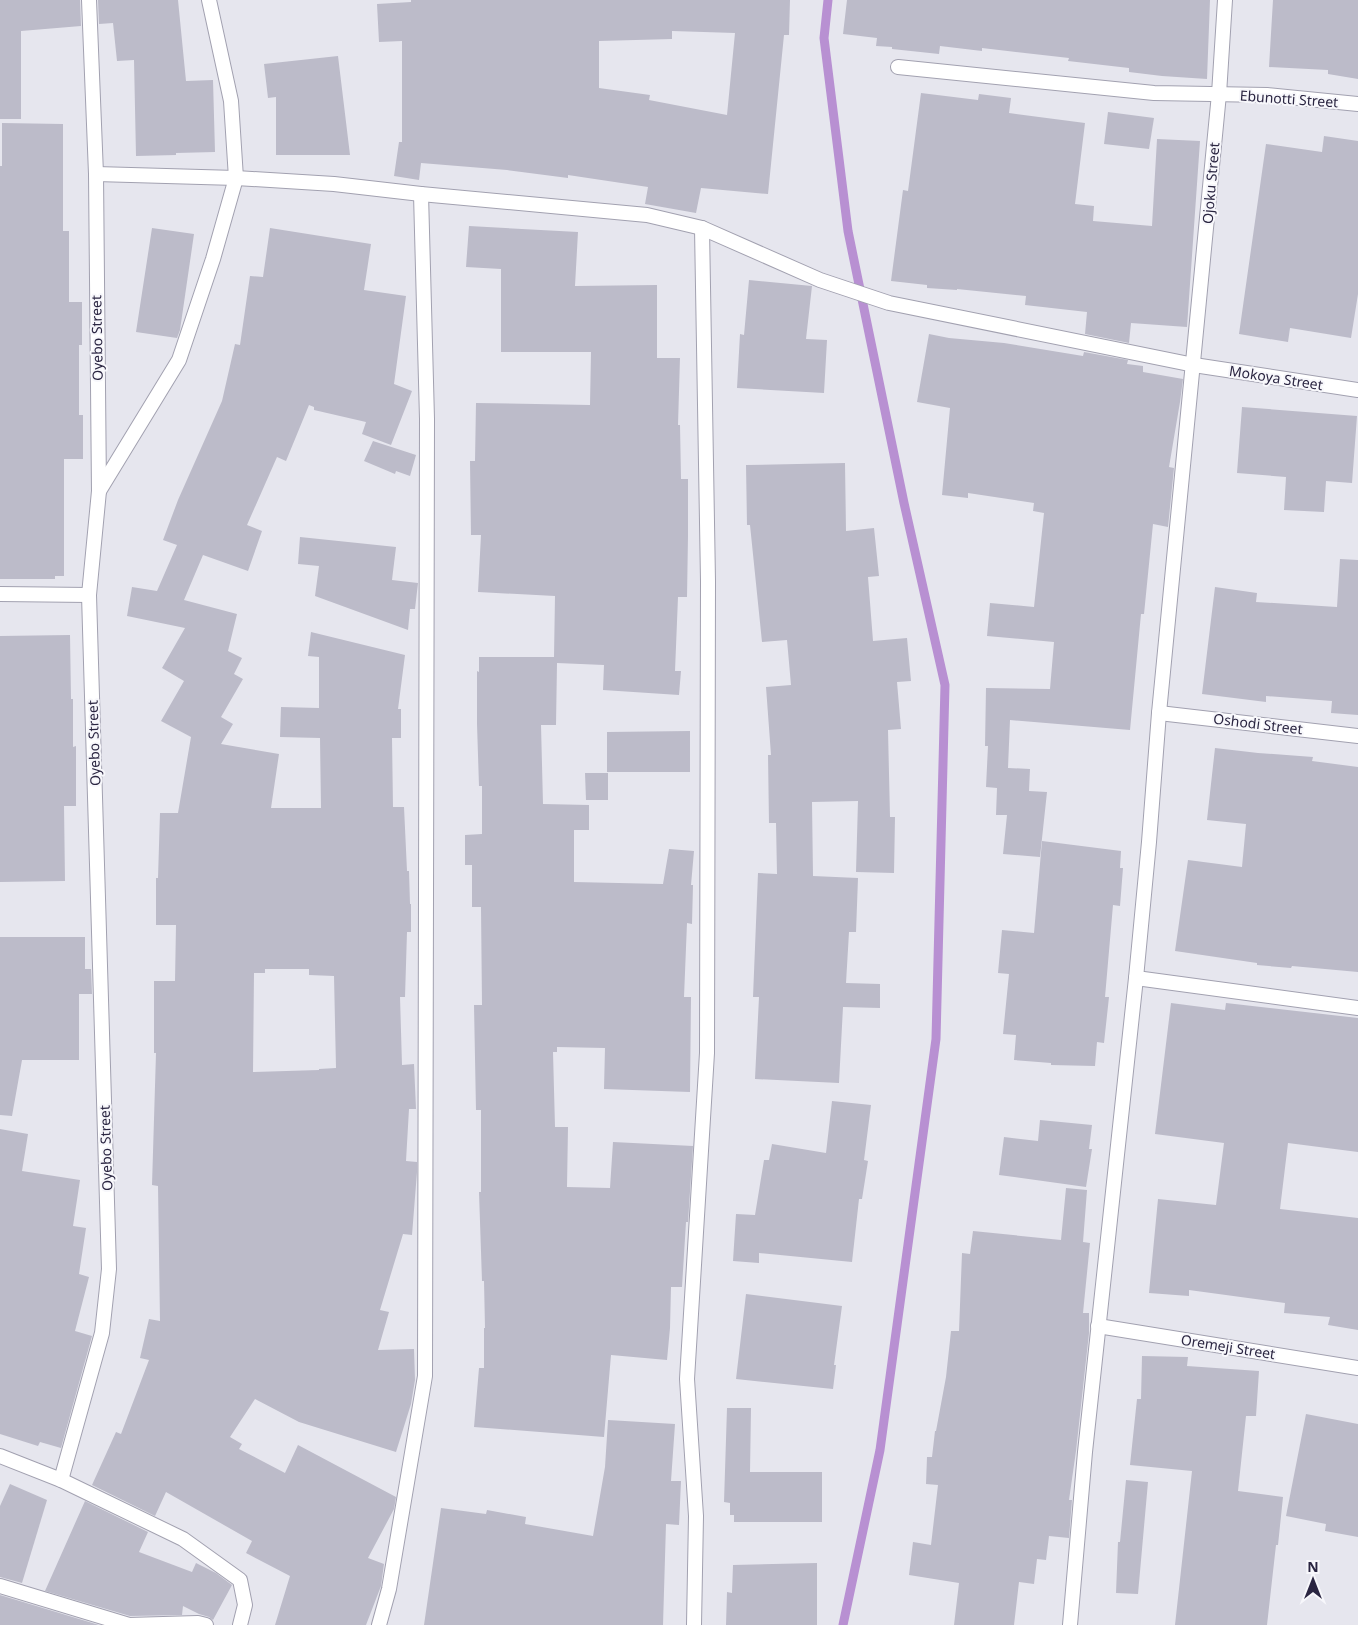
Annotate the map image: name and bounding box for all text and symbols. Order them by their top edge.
street label: Ebunotti Street [1239,86,1339,111]
street label: Ojoku Street [1197,141,1224,225]
street label: Oyebo Street [86,295,107,381]
street label: Mokoya Street [1228,361,1324,394]
street label: Oyebo Street [83,700,104,786]
street label: Oshodi Street [1212,709,1304,738]
street label: Oyebo Street [95,1105,116,1191]
street label: Oremeji Street [1180,1330,1277,1363]
north arrow [1288,1555,1338,1605]
text: N [1307,1557,1319,1576]

